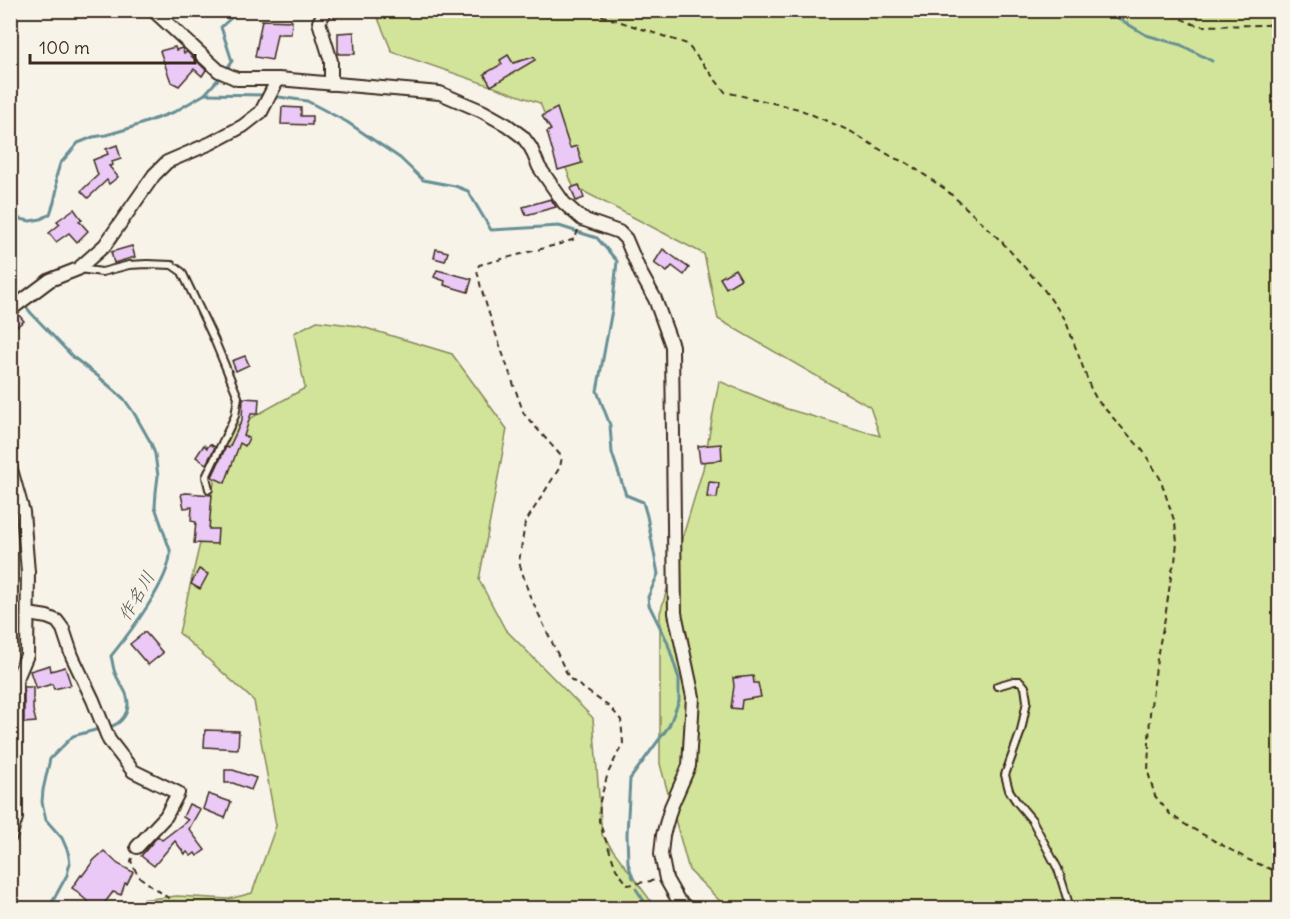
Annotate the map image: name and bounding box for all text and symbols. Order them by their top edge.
scale bar [30,27,195,65]
text: 100 m [39,36,90,59]
water label: 作名川 [113,567,159,625]

